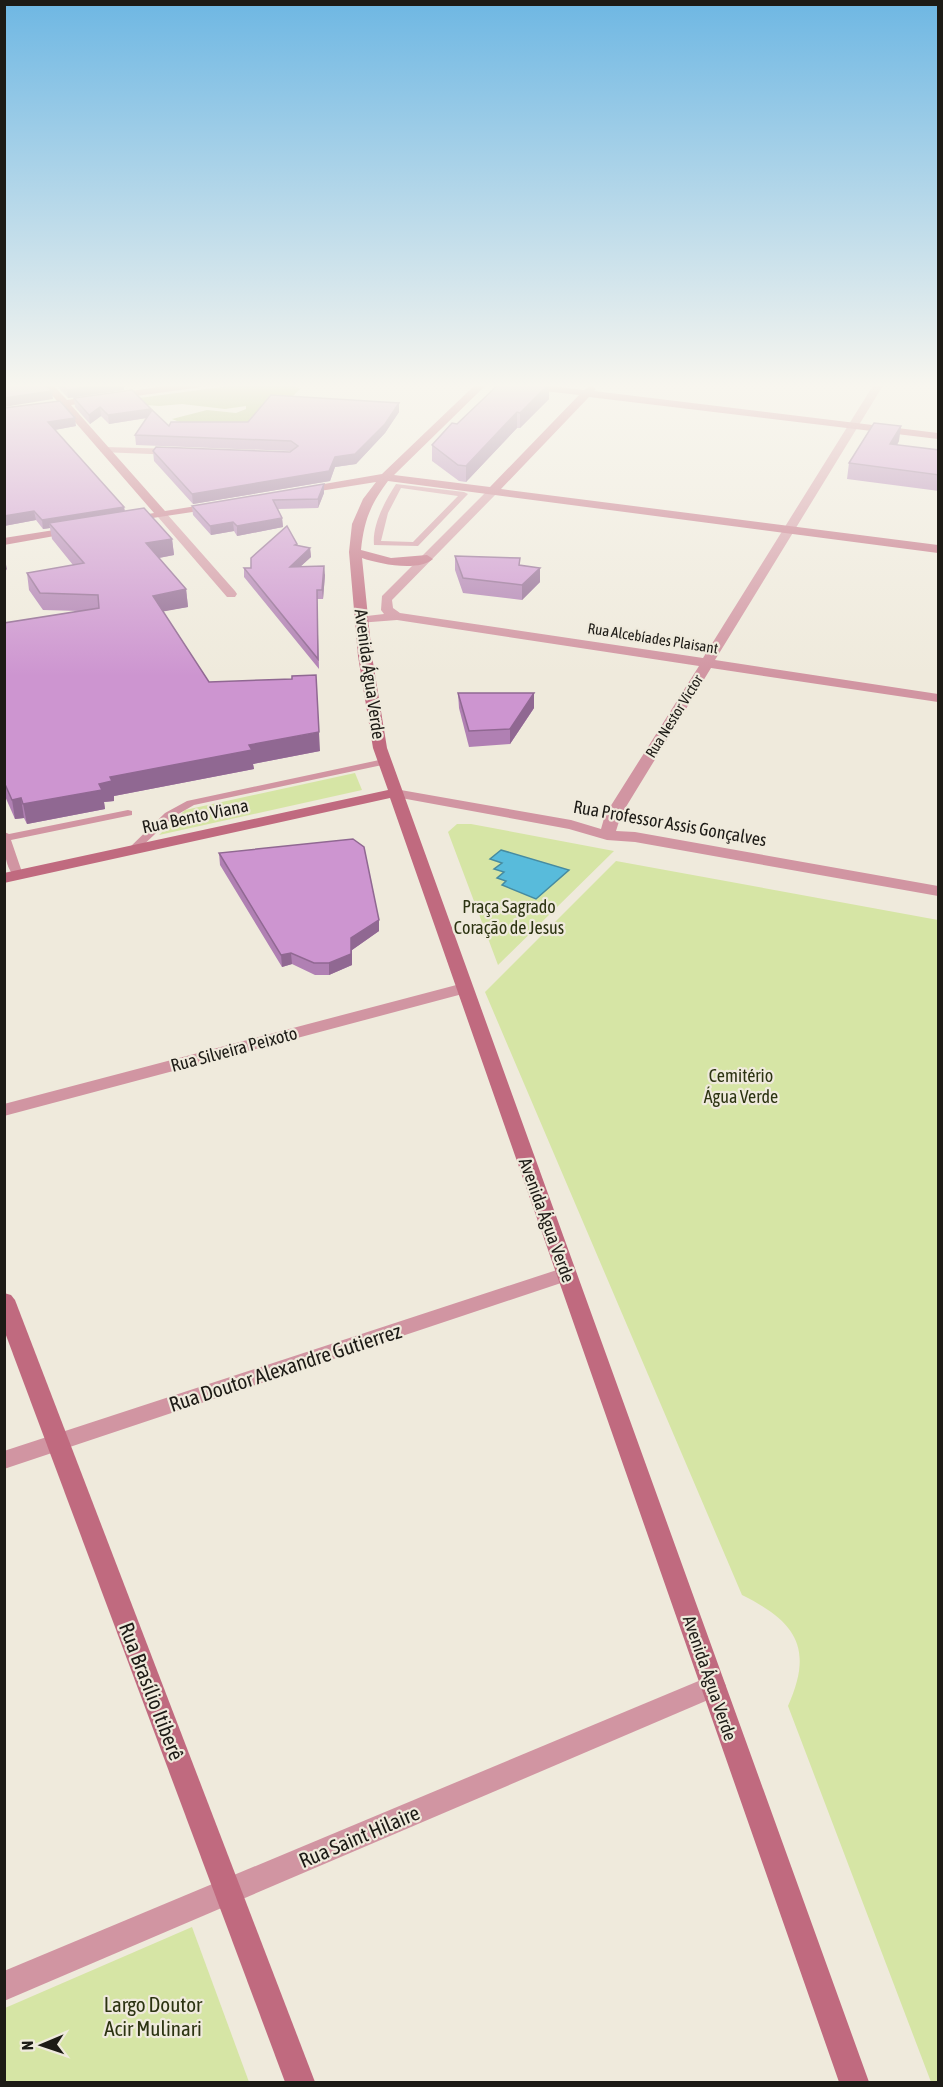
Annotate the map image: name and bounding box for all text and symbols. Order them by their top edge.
street label: Avenida Água Verde [350,608,390,740]
street label: Rua Alcebíades Plaisant [587,619,719,657]
street label: Rua Nestor Victor [642,671,707,761]
street label: Rua Bento Viana [140,794,250,838]
street label: Rua Professor Assis Gonçalves [572,796,768,850]
park label: Praça Sagrado Coração de Jesus [454,896,564,938]
street label: Rua Silveira Peixoto [168,1022,300,1076]
park label: Cemitério Água Verde [704,1065,778,1107]
street label: Avenida Água Verde [515,1155,579,1285]
street label: Rua Doutor Alexandre Gutierrez [166,1318,405,1416]
street label: Avenida Água Verde [679,1613,741,1743]
street label: Rua Brasílio Itiberê [115,1619,189,1763]
street label: Rua Saint Hilaire [295,1800,423,1872]
park label: Largo Doutor Acir Mulinari [104,1992,203,2040]
north arrow [12,2015,72,2075]
text: N [18,2040,36,2051]

